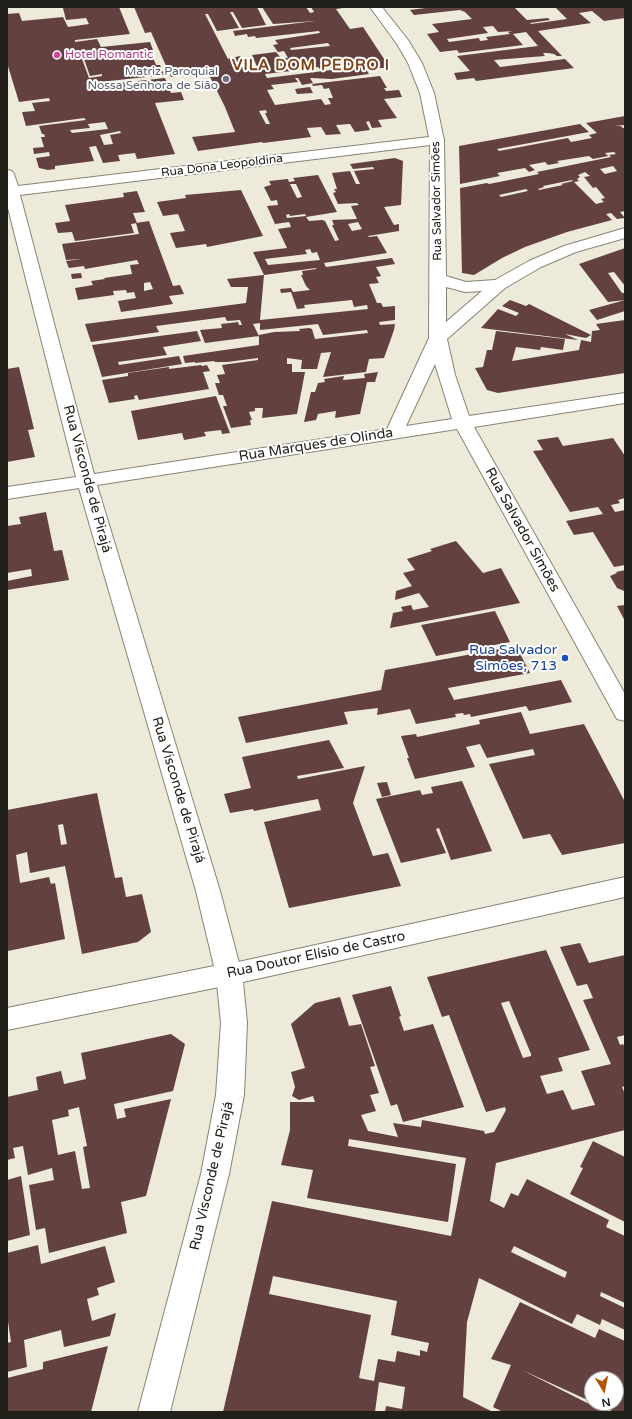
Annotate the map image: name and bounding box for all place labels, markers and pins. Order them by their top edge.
place label: Hotel Romantic [65,48,153,62]
marker: Hotel Romantic [52,50,62,60]
place label: Matriz Paroquial Nossa Senhora de Sião [88,65,218,93]
marker: Matriz Paroquial Nossa Senhora de Sião [221,74,231,84]
place label: Rua Salvador Simões, 713 [469,642,557,674]
marker: Rua Salvador Simões, 713 [560,653,570,663]

